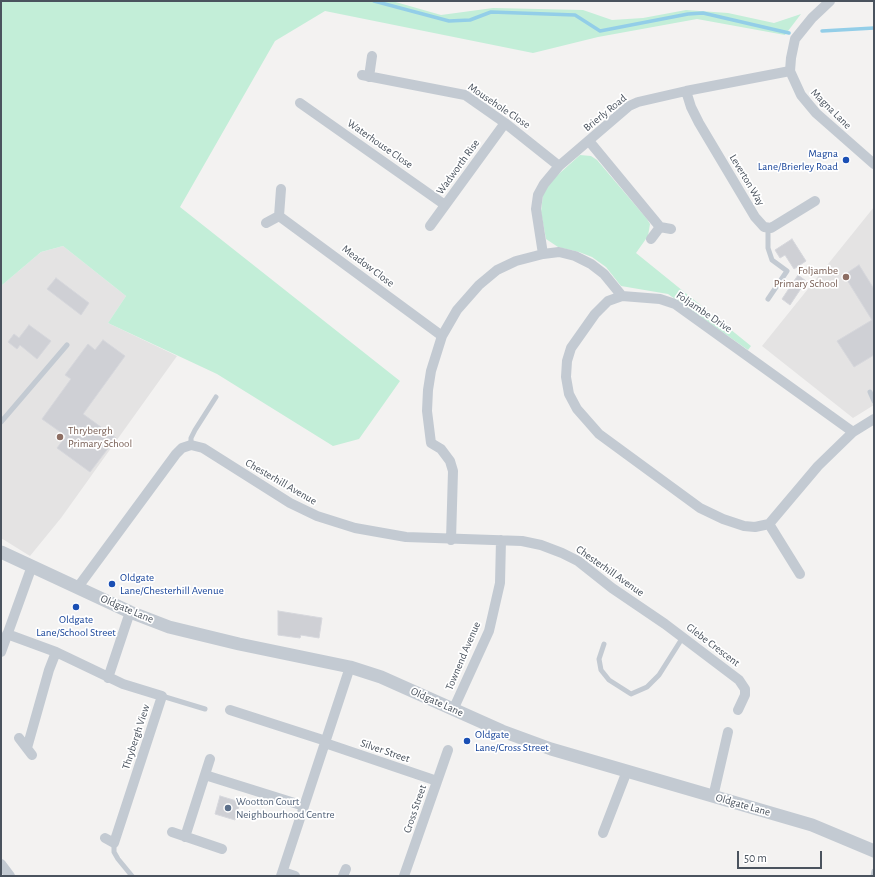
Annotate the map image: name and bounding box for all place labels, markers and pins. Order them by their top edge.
place label: Magna Lane/Brierley Road [758,147,838,173]
marker: Magna Lane/Brierley Road [841,155,851,165]
place label: Foljambe Primary School [774,264,838,290]
marker: Foljambe Primary School [841,272,851,282]
place label: Thrybergh Primary School [68,424,132,450]
marker: Thrybergh Primary School [55,432,65,442]
place label: Oldgate Lane/Chesterhill Avenue [120,571,224,597]
marker: Oldgate Lane/Chesterhill Avenue [107,579,117,589]
marker: Oldgate Lane/School Street [71,602,81,612]
place label: Oldgate Lane/School Street [36,613,116,639]
place label: Oldgate Lane/Cross Street [475,728,549,754]
marker: Oldgate Lane/Cross Street [462,736,472,746]
place label: Wootton Court Neighbourhood Centre [236,795,335,821]
marker: Wootton Court Neighbourhood Centre [223,803,233,813]

